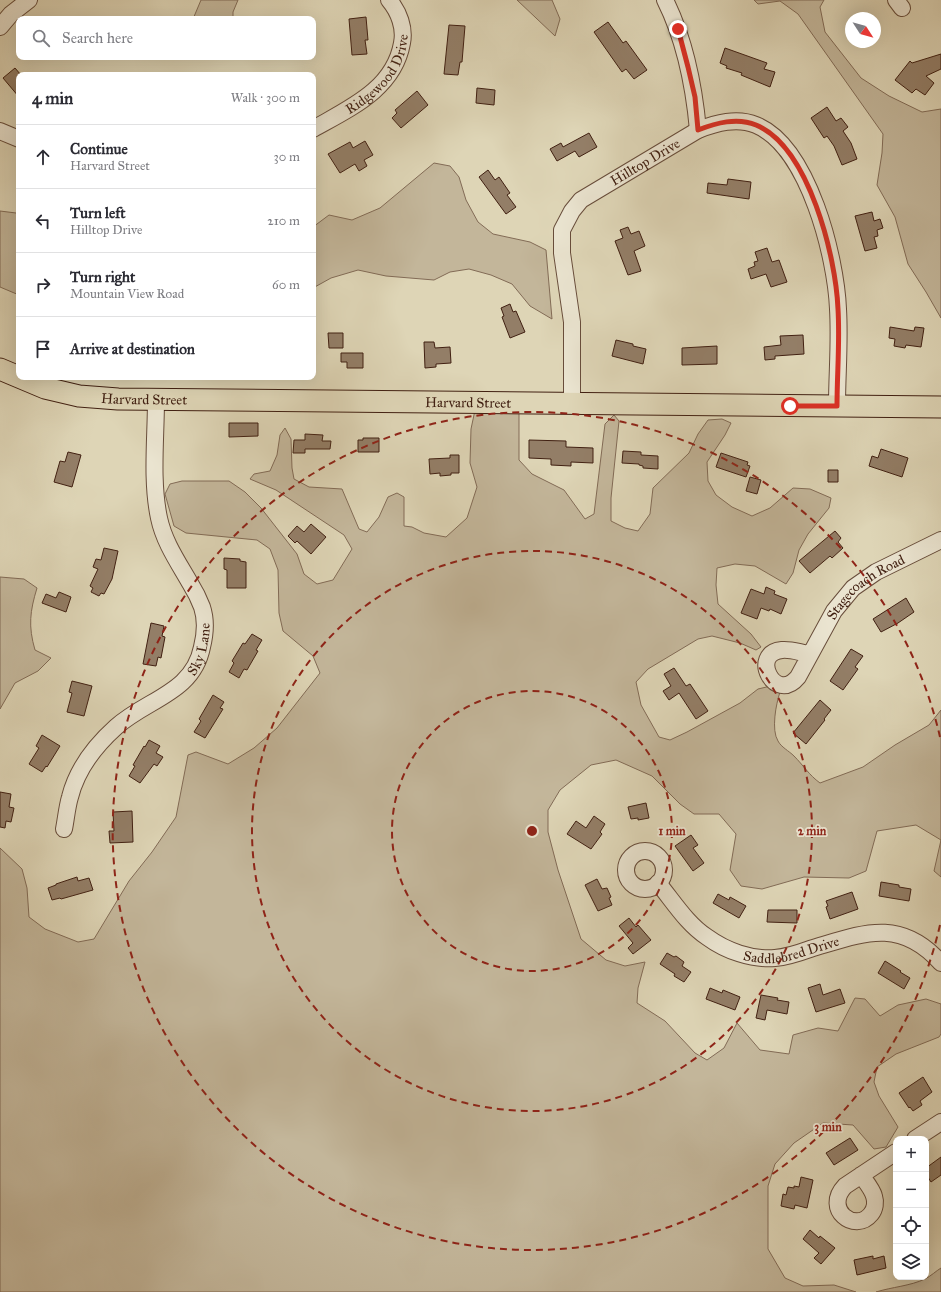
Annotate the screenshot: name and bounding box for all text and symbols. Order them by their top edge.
north arrow [845,12,881,48]
search box [16,16,316,60]
route end [669,20,687,38]
icon: search [30,27,52,49]
text: Search here [62,29,133,47]
street label: Ridgewood Drive [342,34,412,118]
text: 4 min [32,88,73,109]
text: Walk · 300 m [231,90,300,106]
street label: Hilltop Drive [607,135,683,189]
text: Continue [70,140,128,158]
icon: ahead [32,146,54,168]
text: 30 m [274,149,300,165]
text: Harvard Street [70,158,150,174]
text: Turn left [70,204,126,222]
icon: left [32,210,54,232]
text: 210 m [267,213,300,229]
text: Hilltop Drive [70,222,142,238]
text: Turn right [70,268,135,286]
icon: right [32,274,54,296]
text: 60 m [272,277,300,293]
text: Mountain View Road [70,286,184,302]
icon: arrive [32,338,54,360]
text: Arrive at destination [70,340,195,358]
street label: Harvard Street [100,390,187,409]
street label: Harvard Street [425,394,511,412]
route start [781,397,799,415]
street label: Stagecoach Road [823,551,908,623]
street label: Sky Lane [183,623,214,679]
centre of rings [525,824,539,838]
text: 1 min [658,824,686,838]
text: 2 min [798,824,827,838]
street label: Saddlebred Drive [742,933,841,967]
text: 3 min [814,1120,842,1135]
map controls [893,1136,929,1280]
button: + [893,1136,929,1172]
button: − [893,1172,929,1208]
button: locate [893,1208,929,1244]
button: layers [893,1244,929,1280]

